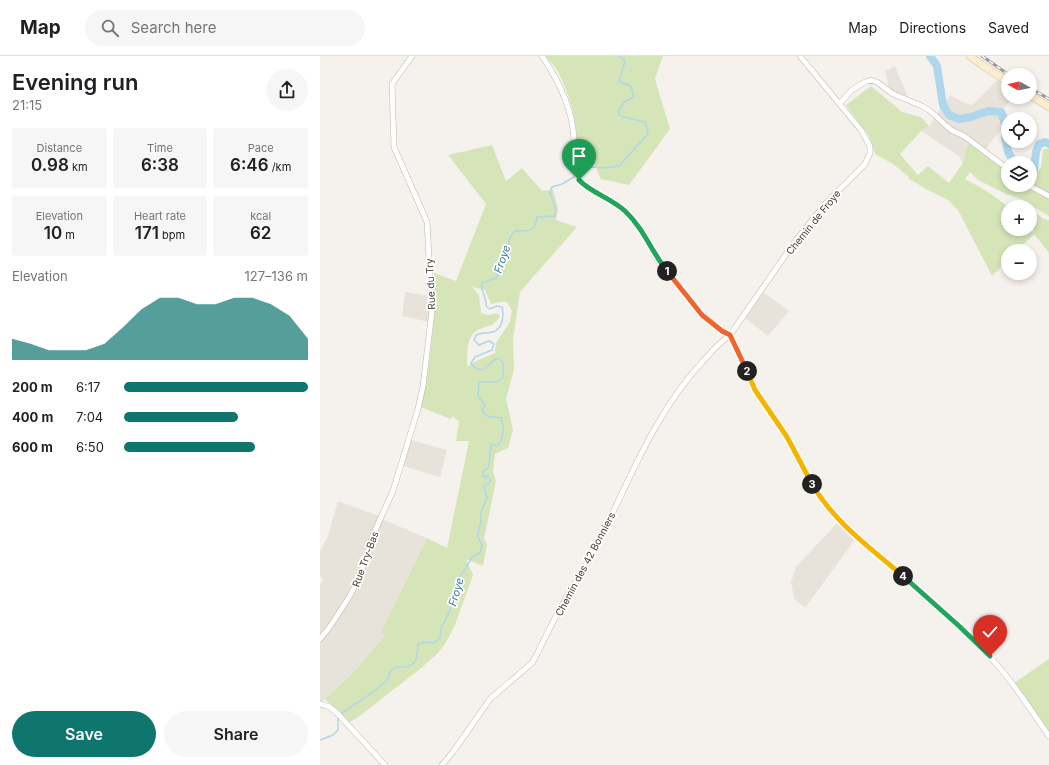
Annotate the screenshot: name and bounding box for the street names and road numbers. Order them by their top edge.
street label: Chemin de Froye [783,187,843,257]
street label: Rue du Try [423,258,437,310]
street label: Chemin des 42 Bonniers [552,510,618,618]
street label: Rue Try-Bas [349,530,381,588]

